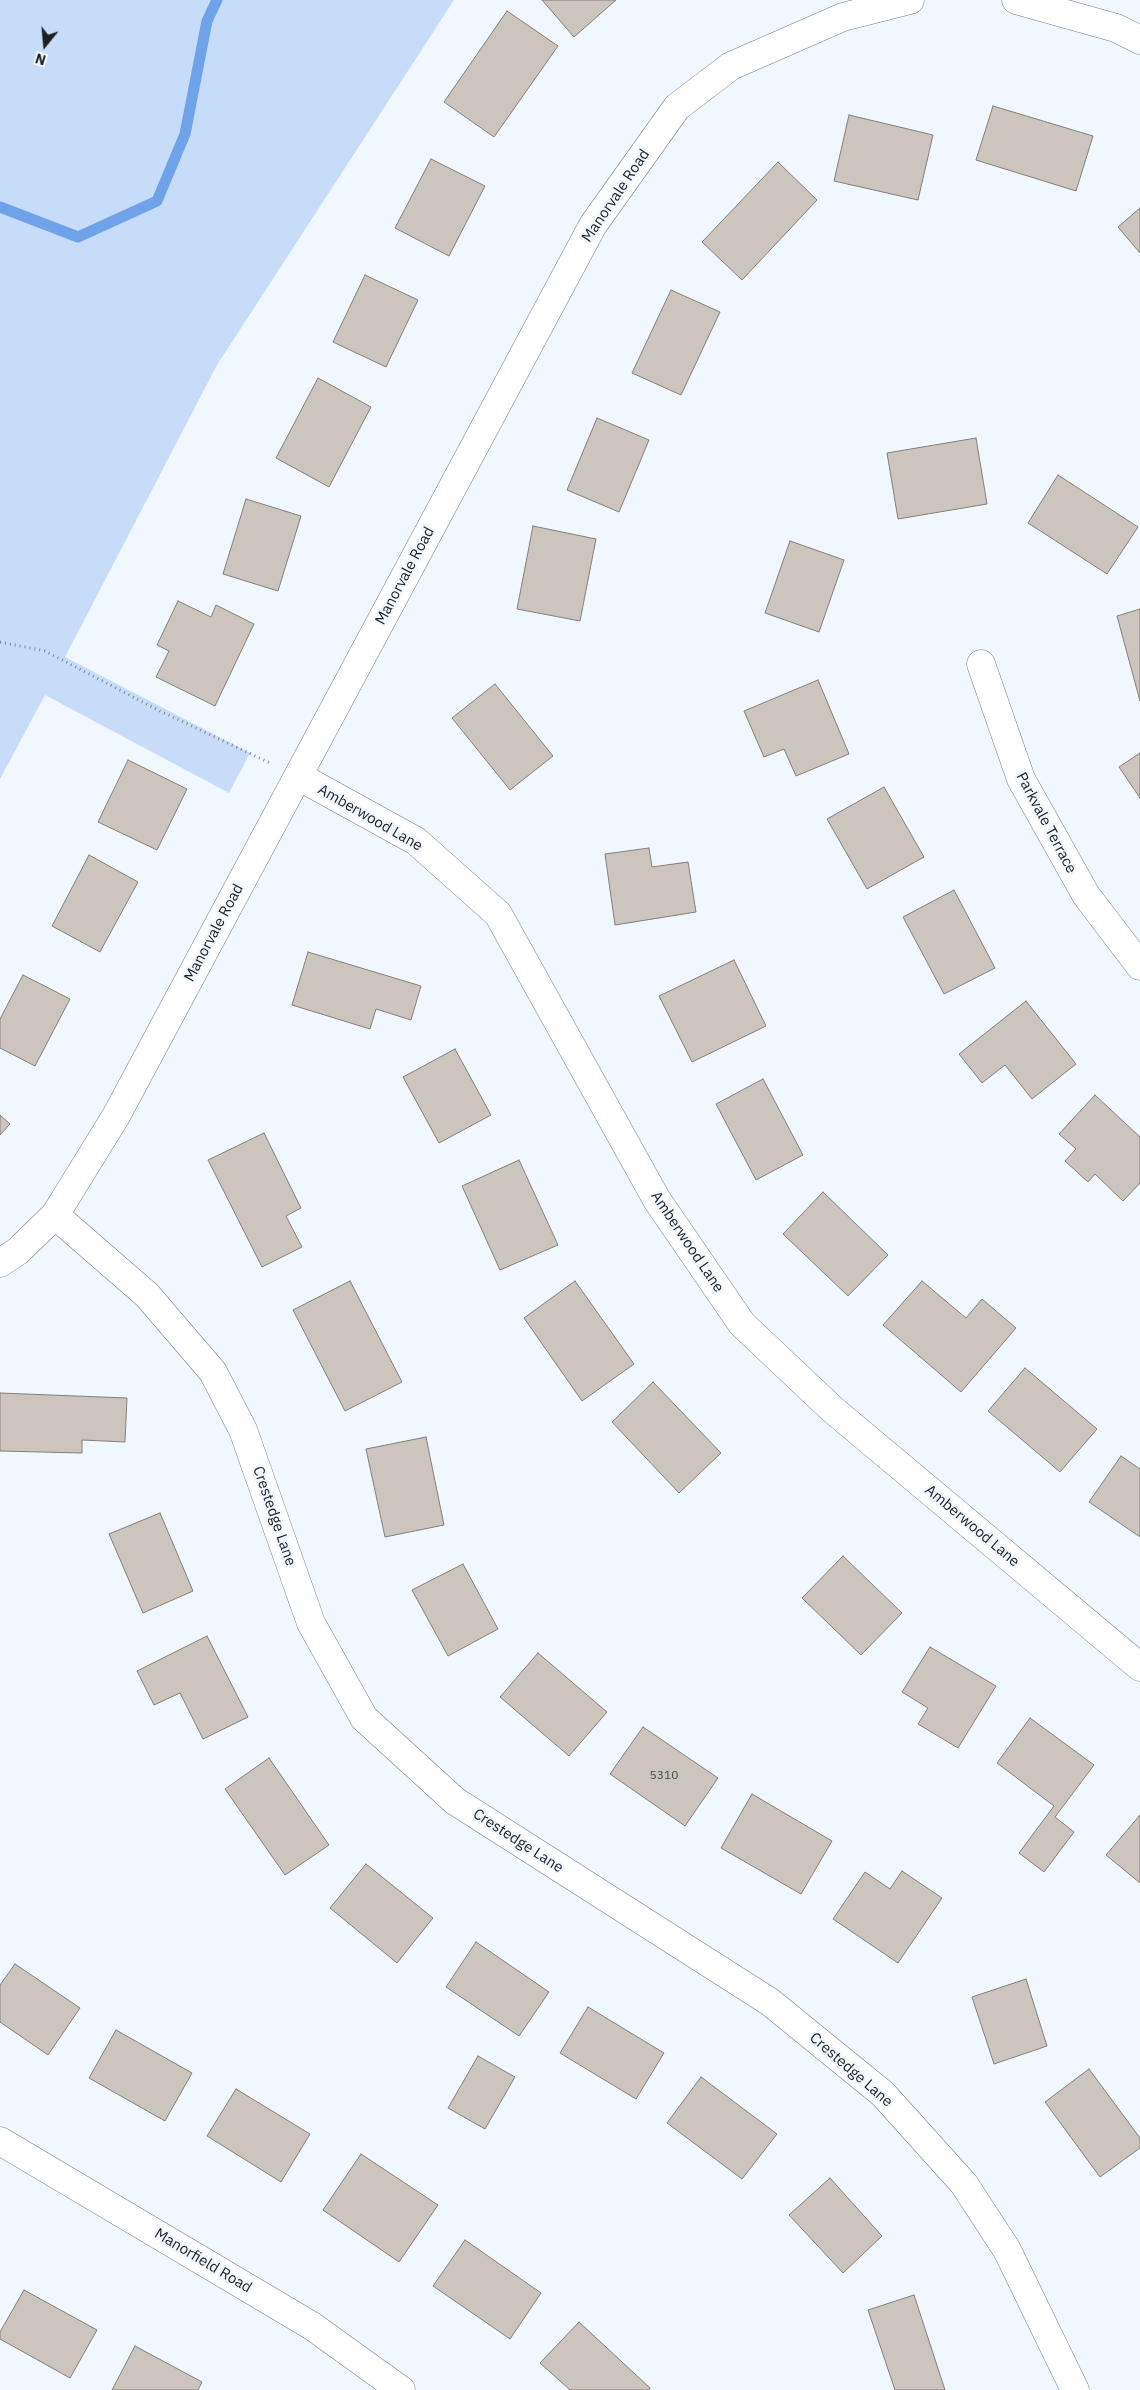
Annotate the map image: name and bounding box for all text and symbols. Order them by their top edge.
north arrow [20,20,70,70]
text: N [33,49,48,69]
street label: Manorvale Road [578,146,654,246]
street label: Manorvale Road [372,524,438,628]
street label: Parkvale Terrace [1012,769,1080,877]
street label: Amberwood Lane [314,781,426,855]
street label: Manorvale Road [181,881,247,985]
street label: Amberwood Lane [647,1188,727,1296]
street label: Crestedge Lane [249,1464,299,1568]
street label: Amberwood Lane [921,1481,1023,1571]
house number: 5310 [650,1769,678,1783]
street label: Crestedge Lane [469,1805,567,1877]
street label: Crestedge Lane [806,2029,896,2111]
street label: Manorfield Road [151,2225,255,2297]

